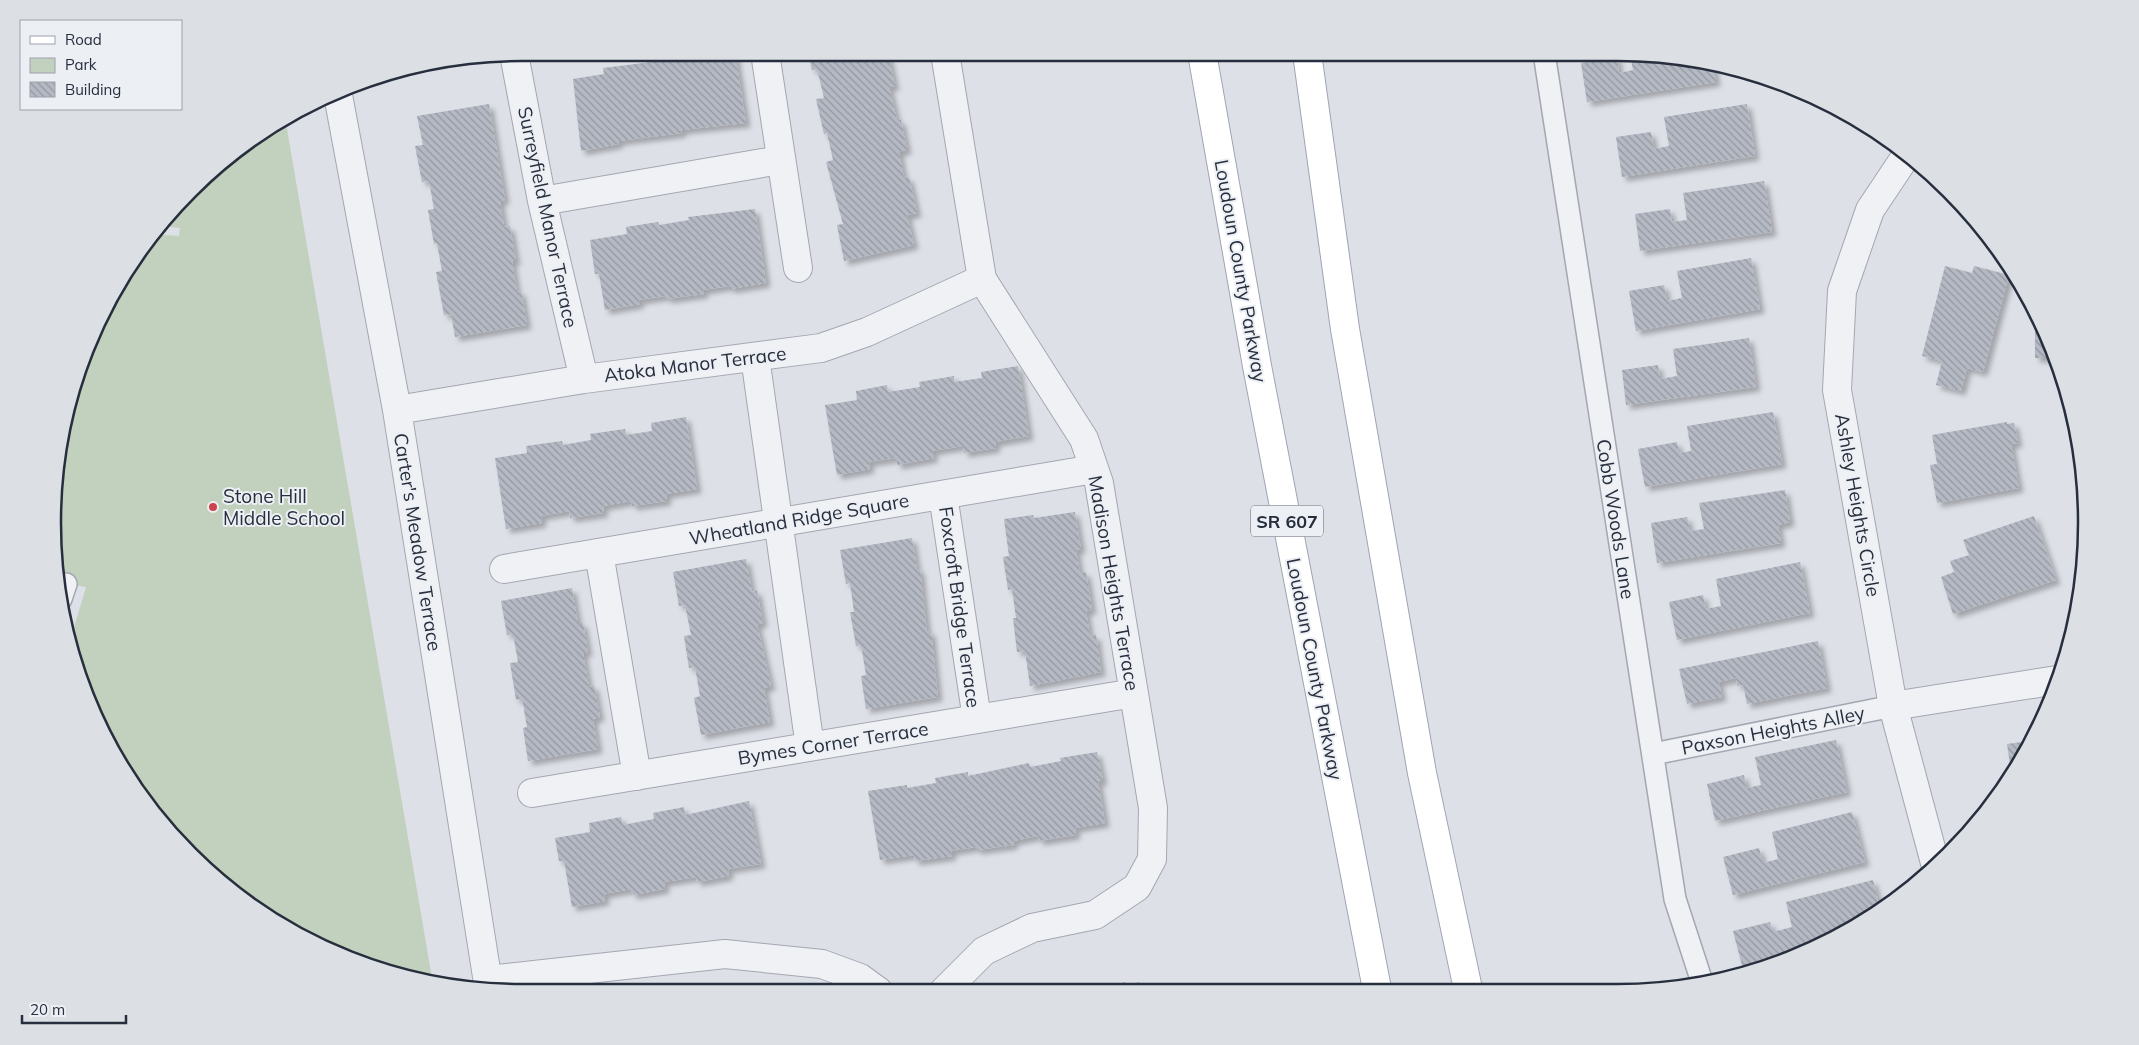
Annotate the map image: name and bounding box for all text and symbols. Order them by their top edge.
legend [20,20,182,110]
text: Road [65,30,102,49]
text: Park [65,55,97,74]
text: Building [65,80,121,99]
street label: Surreyfield Manor Terrace [513,104,583,330]
street label: Loudoun County Parkway [1210,158,1272,384]
street label: Atoka Manor Terrace [602,341,788,387]
street label: Ashley Heights Circle [1830,411,1886,599]
street label: Carter's Meadow Terrace [389,431,447,653]
street label: Cobb Woods Lane [1592,437,1640,601]
street label: Madison Heights Terrace [1083,474,1145,692]
place label: Stone Hill Middle School [223,484,345,530]
street label: Wheatland Ridge Square [687,488,911,550]
marker: Stone Hill Middle School [207,501,219,513]
street label: Foxcroft Bridge Terrace [934,505,986,709]
road number: SR 607 [1251,506,1323,536]
street label: Loudoun County Parkway [1282,556,1348,782]
street label: Paxson Heights Alley [1679,700,1867,760]
street label: Bymes Corner Terrace [736,716,930,770]
scale bar [22,992,126,1024]
text: 20 m [30,1000,65,1019]

